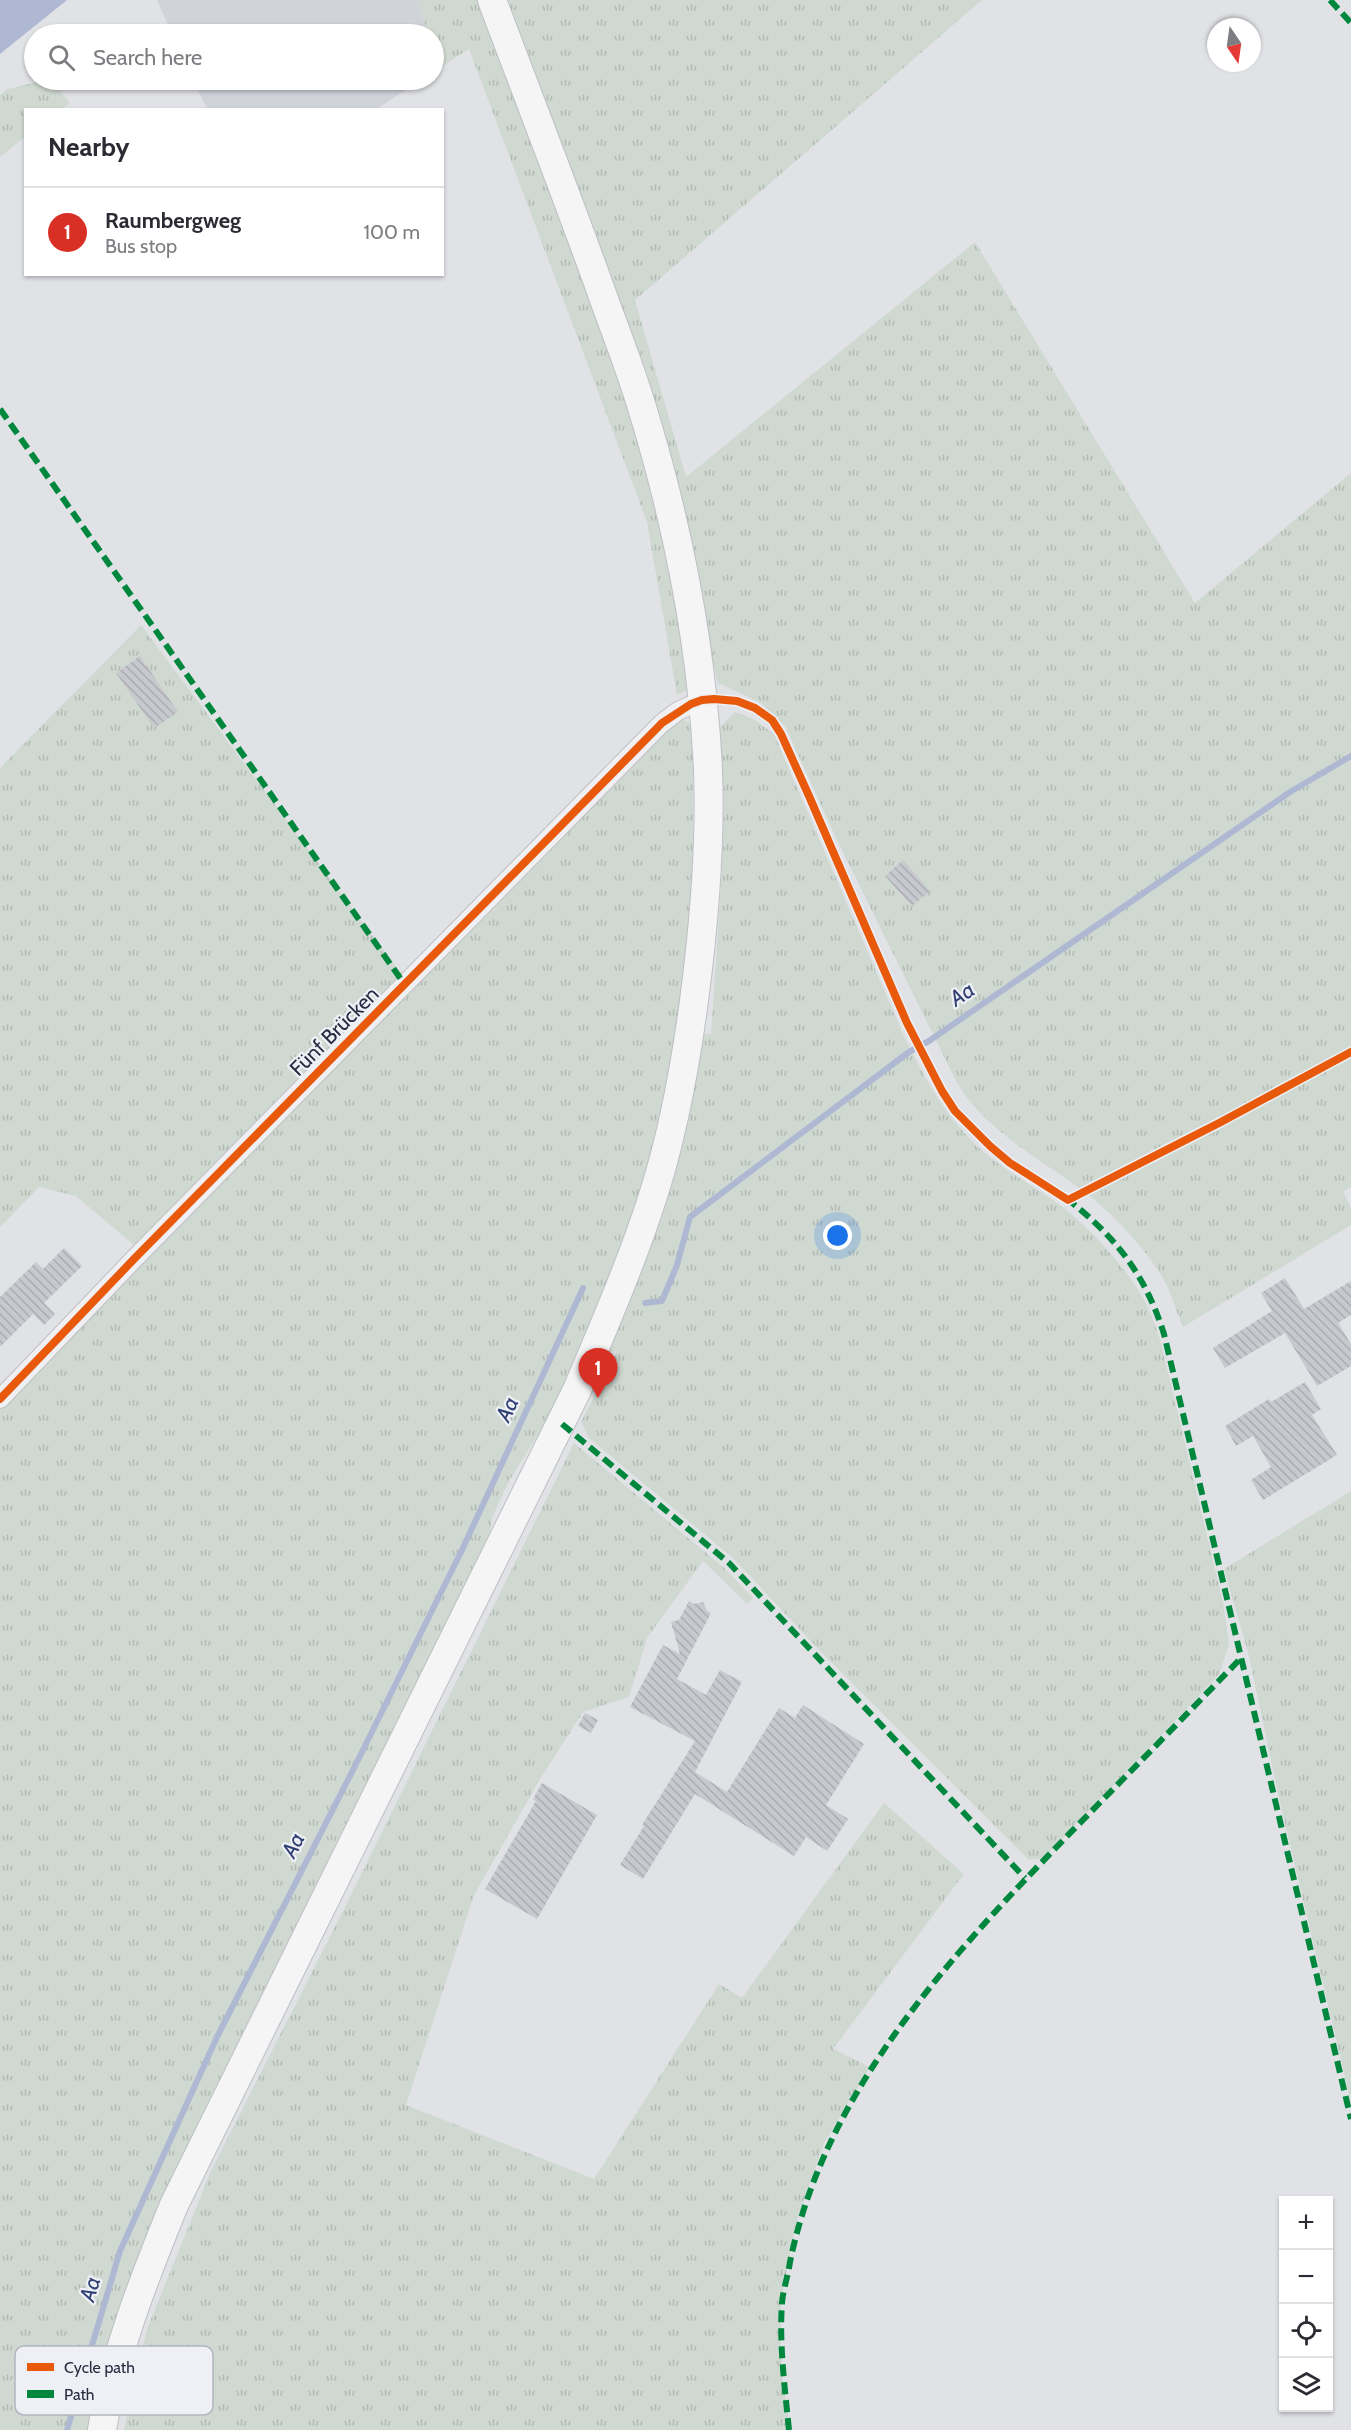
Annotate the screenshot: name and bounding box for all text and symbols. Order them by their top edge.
north arrow [1207,18,1261,72]
search box [24,24,444,90]
icon: search [45,41,78,74]
text: Search here [93,44,202,71]
text: Nearby [48,131,129,163]
text: Raumbergweg [105,207,241,234]
text: 1 [64,220,71,244]
text: 100 m [364,220,420,244]
text: Bus stop [105,234,177,258]
water label: Aa [944,976,980,1013]
street label: Fünf Brücken [284,981,384,1081]
your location [823,1221,852,1250]
pin: 1 [578,1348,618,1398]
water label: Aa [489,1392,524,1427]
water label: Aa [275,1828,311,1863]
map controls [1279,2196,1333,2412]
button: + [1279,2196,1333,2250]
button: − [1279,2250,1333,2304]
water label: Aa [73,2274,106,2305]
button: locate [1279,2304,1333,2358]
legend [15,2346,213,2415]
text: Cycle path [64,2358,135,2377]
button: layers [1279,2358,1333,2412]
text: Path [64,2385,95,2404]

